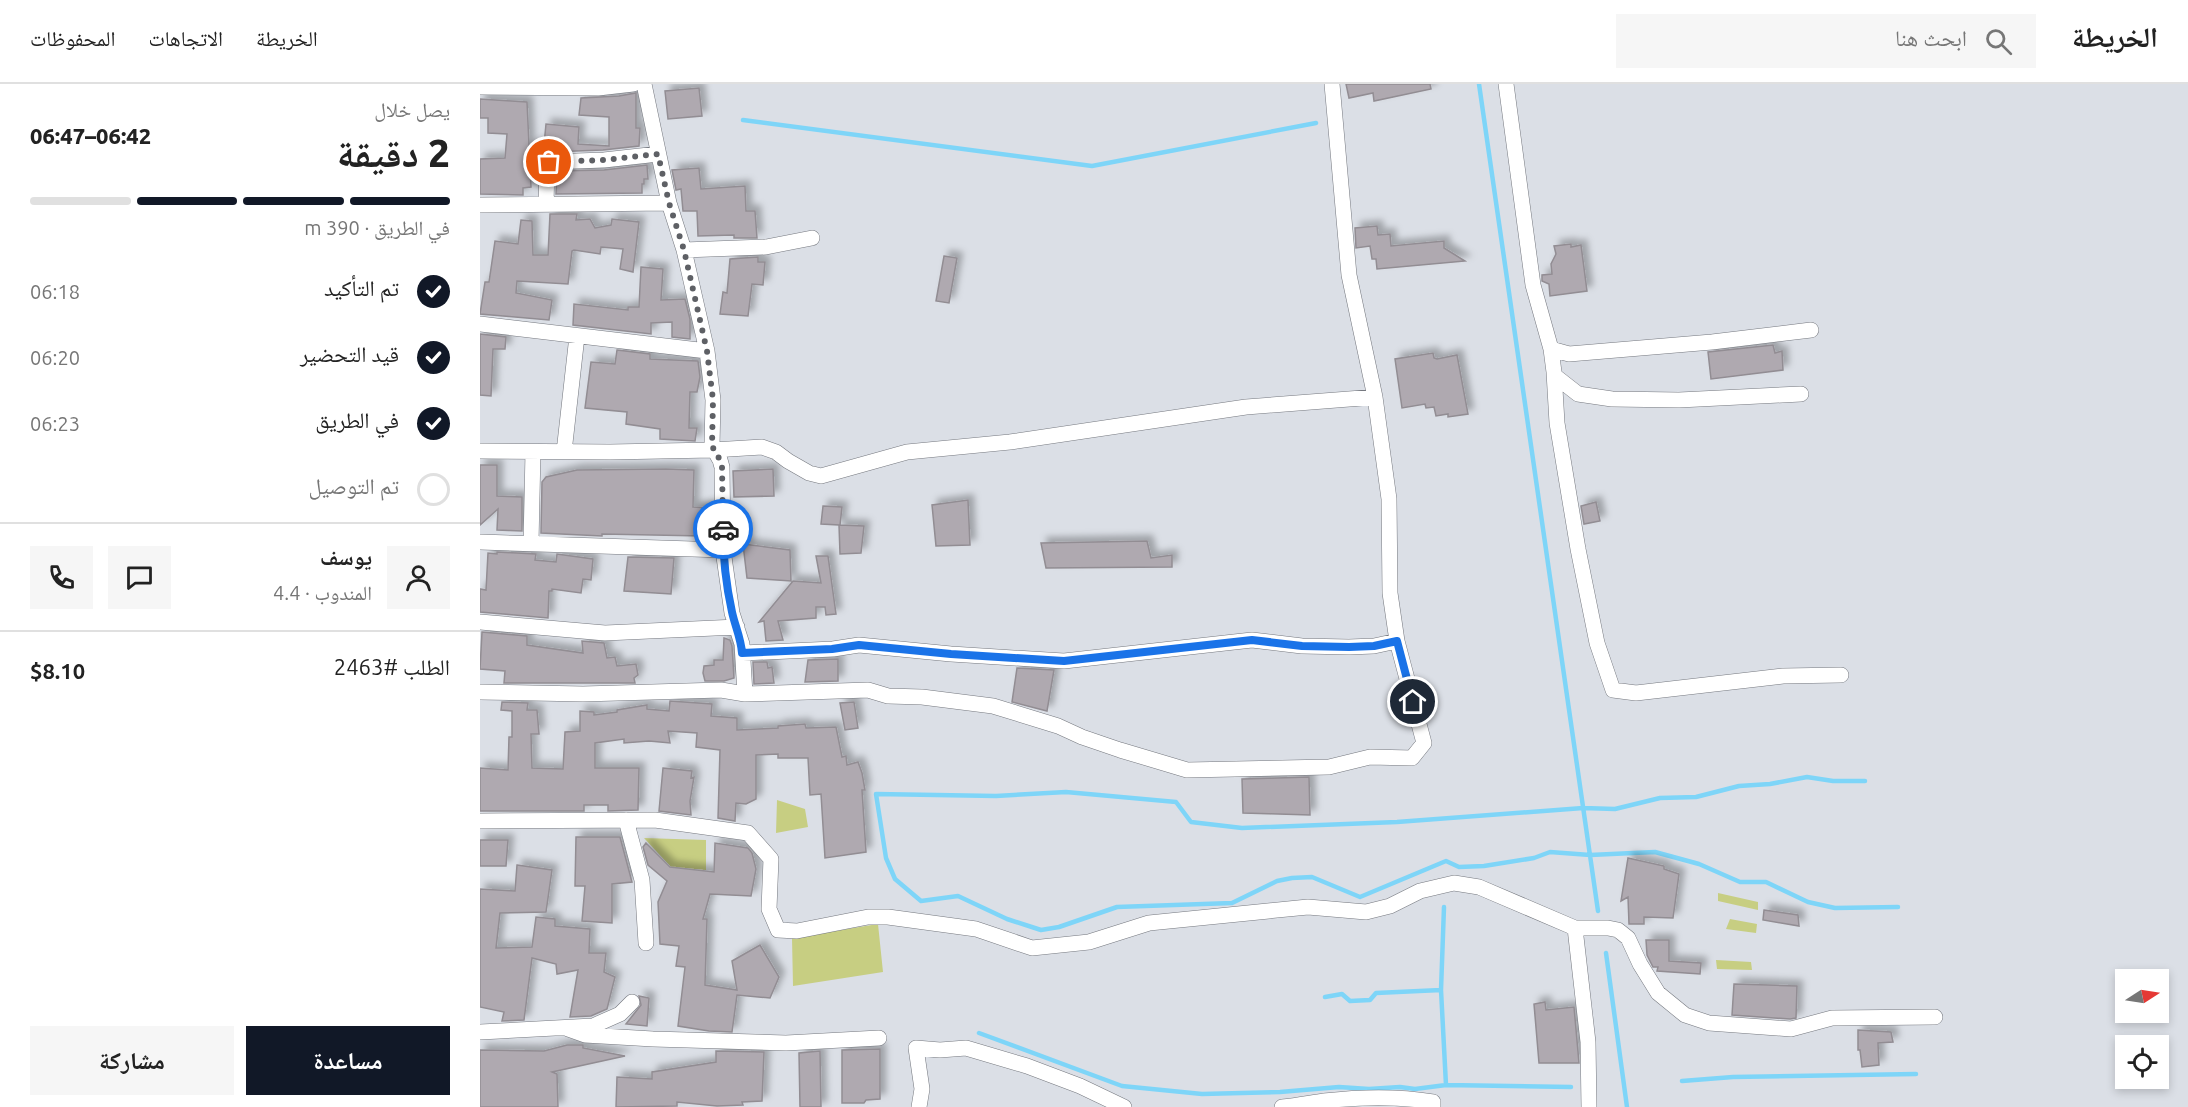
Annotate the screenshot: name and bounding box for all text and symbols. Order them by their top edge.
search box [1616,14,2036,68]
text: الخريطة [2072,21,2158,52]
text: ابحث هنا [1895,25,1967,50]
icon: search [1982,25,2015,58]
text: المحفوظات [30,26,115,50]
text: الاتجاهات [148,26,223,50]
text: الخريطة [256,26,318,50]
text: يصل خلال [374,98,450,121]
text: 06:42–06:47 [30,123,151,148]
text: 2 دقيقة [337,131,450,174]
pin [523,136,574,187]
icon: bag [532,145,565,178]
text: في الطريق · 390 m [304,216,450,239]
text: تم التأكيد [324,275,399,300]
icon: check [417,275,450,308]
text: 06:18 [30,280,80,303]
text: قيد التحضير [300,341,399,366]
icon: check [417,341,450,374]
text: 06:20 [30,346,80,369]
text: في الطريق [315,407,399,432]
icon: check [417,407,450,440]
text: 06:23 [30,412,80,435]
text: تم التوصيل [308,473,399,498]
courier [693,499,753,559]
icon: car [707,513,740,546]
text: يوسف [320,544,372,569]
button: phone [30,546,93,609]
button: chat [108,546,171,609]
button: person [387,546,450,609]
text: المندوب · 4.4 [273,581,372,604]
text: الطلب #2463 [334,654,450,679]
text: $8.10 [30,658,85,683]
pin [1387,676,1438,727]
icon: home [1396,685,1429,718]
north arrow [2115,969,2169,1023]
map controls [2115,969,2169,1089]
button: مشاركة [30,1026,234,1095]
button: مساعدة [246,1026,450,1095]
button: locate [2115,1035,2169,1089]

